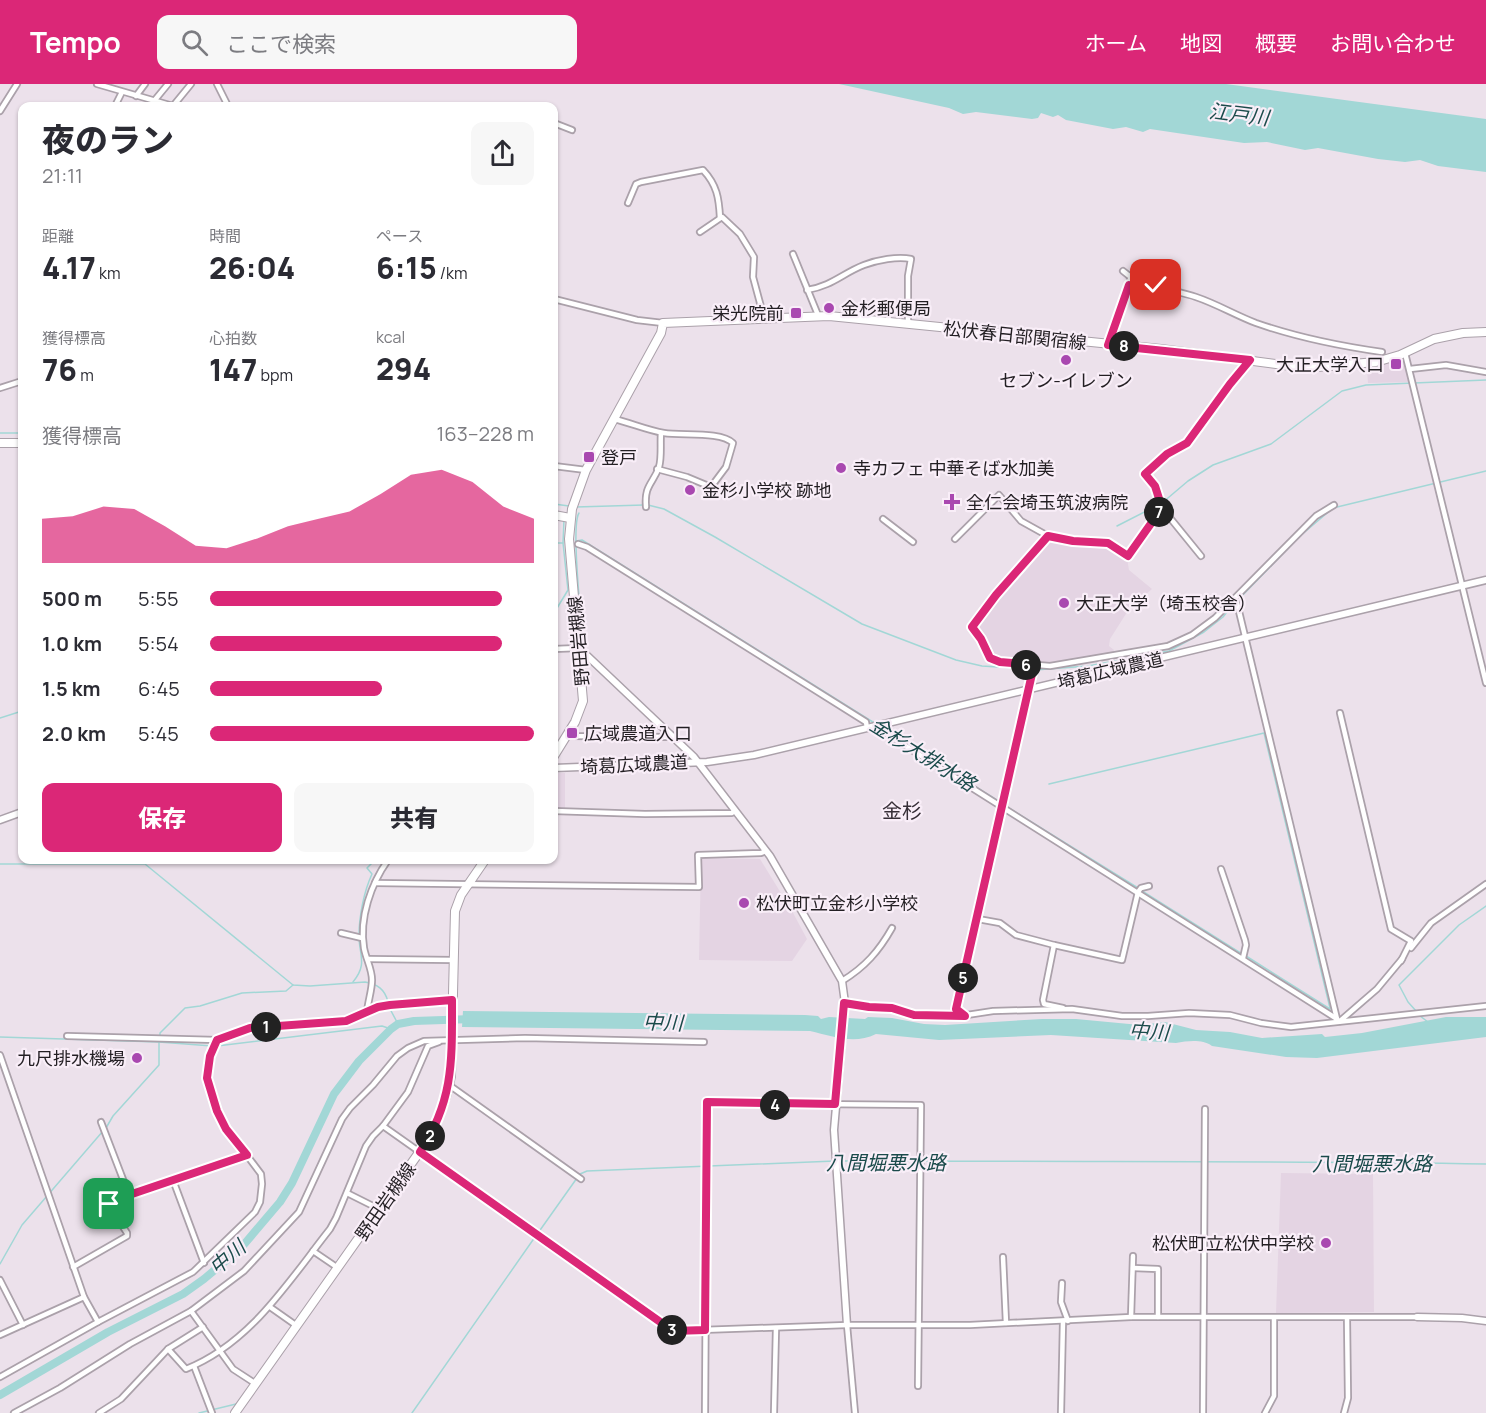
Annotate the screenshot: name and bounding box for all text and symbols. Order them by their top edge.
search box [157,15,577,69]
text: Tempo [30,23,121,61]
icon: search [178,26,211,59]
text: ここで検索 [226,29,336,59]
text: ホーム [1085,29,1147,57]
text: 地図 [1180,29,1222,57]
text: 概要 [1255,29,1297,57]
text: お問い合わせ [1330,29,1456,57]
water label: 江戸川 [1208,97,1272,131]
text: 夜のラン [42,117,174,162]
button: share [471,122,534,185]
text: 21:11 [42,162,83,189]
text: 距離 [42,225,74,247]
text: 時間 [209,225,241,247]
text: ペース [376,225,423,247]
text: 4.17 [42,247,96,288]
text: 26:04 [209,247,295,288]
text: 6:15 [376,247,437,288]
pin [1130,259,1181,310]
text: km [96,262,121,284]
text: /km [437,262,468,284]
icon: check [1139,268,1172,301]
place label: 金杉郵便局 [841,296,931,320]
place label: 栄光院前 [712,301,784,325]
marker: 金杉郵便局 [822,301,836,315]
marker: 栄光院前 [789,306,803,320]
street label: 松伏春日部関宿線 [942,316,1088,354]
text: kcal [376,326,405,348]
text: 獲得標高 [42,327,106,349]
text: 心拍数 [209,327,257,349]
pin: 8 [1109,331,1139,361]
text: 8 [1119,335,1129,357]
text: 294 [376,348,431,389]
text: 76 [42,349,77,390]
text: 147 [209,349,257,390]
place label: 大正大学入口 [1276,352,1384,376]
marker: セブン-イレブン [1059,353,1073,367]
marker: 大正大学入口 [1389,357,1403,371]
text: m [77,364,94,386]
text: bpm [257,364,293,386]
place label: セブン-イレブン [999,368,1133,392]
text: 163–228 m [437,420,534,447]
text: 獲得標高 [42,422,122,449]
place label: 登戸 [601,445,637,469]
marker: 登戸 [582,450,596,464]
place label: 寺カフェ 中華そば水加美 [853,456,1055,480]
marker: 寺カフェ 中華そば水加美 [834,461,848,475]
place label: 金杉小学校 跡地 [702,478,832,502]
marker: 金杉小学校 跡地 [683,483,697,497]
place label: 全仁会埼玉筑波病院 [966,490,1128,514]
marker: 全仁会埼玉筑波病院 [943,493,961,511]
pin: 7 [1144,497,1174,527]
text: 7 [1155,501,1163,523]
text: 500 m [42,585,102,612]
text: 5:55 [138,585,179,612]
place label: 大正大学（埼玉校舎） [1076,591,1256,615]
street label: 野田岩槻線 [562,595,594,687]
marker: 大正大学（埼玉校舎） [1057,596,1071,610]
text: 1.0 km [42,630,102,657]
text: 5:54 [138,630,179,657]
street label: 埼葛広域農道 [1055,646,1165,694]
pin: 6 [1011,650,1041,680]
text: 6 [1021,654,1031,676]
text: 1.5 km [42,675,101,702]
text: 6:45 [138,675,180,702]
water label: 金杉大排水路 [865,711,983,798]
text: 2.0 km [42,720,106,747]
text: 5:45 [138,720,179,747]
place label: 広域農道入口 [584,721,692,745]
marker: 広域農道入口 [565,726,579,740]
street label: 埼葛広域農道 [579,749,689,779]
button: 保存 [42,783,282,852]
button: 共有 [294,783,534,852]
district label: 金杉 [882,797,922,824]
place label: 松伏町立金杉小学校 [756,891,918,915]
marker: 松伏町立金杉小学校 [737,896,751,910]
pin: 5 [948,963,978,993]
text: 5 [958,967,968,989]
water label: 中川 [643,1008,685,1036]
pin: 1 [251,1012,281,1042]
text: 1 [262,1016,270,1038]
water label: 中川 [1128,1016,1172,1046]
place label: 九尺排水機場 [17,1046,125,1070]
marker: 九尺排水機場 [130,1051,144,1065]
pin: 4 [760,1090,790,1120]
text: 4 [770,1094,780,1116]
pin: 2 [415,1121,445,1151]
text: 2 [425,1125,435,1147]
water label: 八間堀悪水路 [826,1149,948,1176]
water label: 八間堀悪水路 [1312,1150,1434,1177]
street label: 野田岩槻線 [349,1157,421,1245]
pin [83,1178,134,1229]
icon: arrive [92,1187,125,1220]
place label: 松伏町立松伏中学校 [1152,1231,1314,1255]
water label: 中川 [203,1232,252,1280]
marker: 松伏町立松伏中学校 [1319,1236,1333,1250]
pin: 3 [657,1315,687,1345]
text: 3 [667,1319,677,1341]

